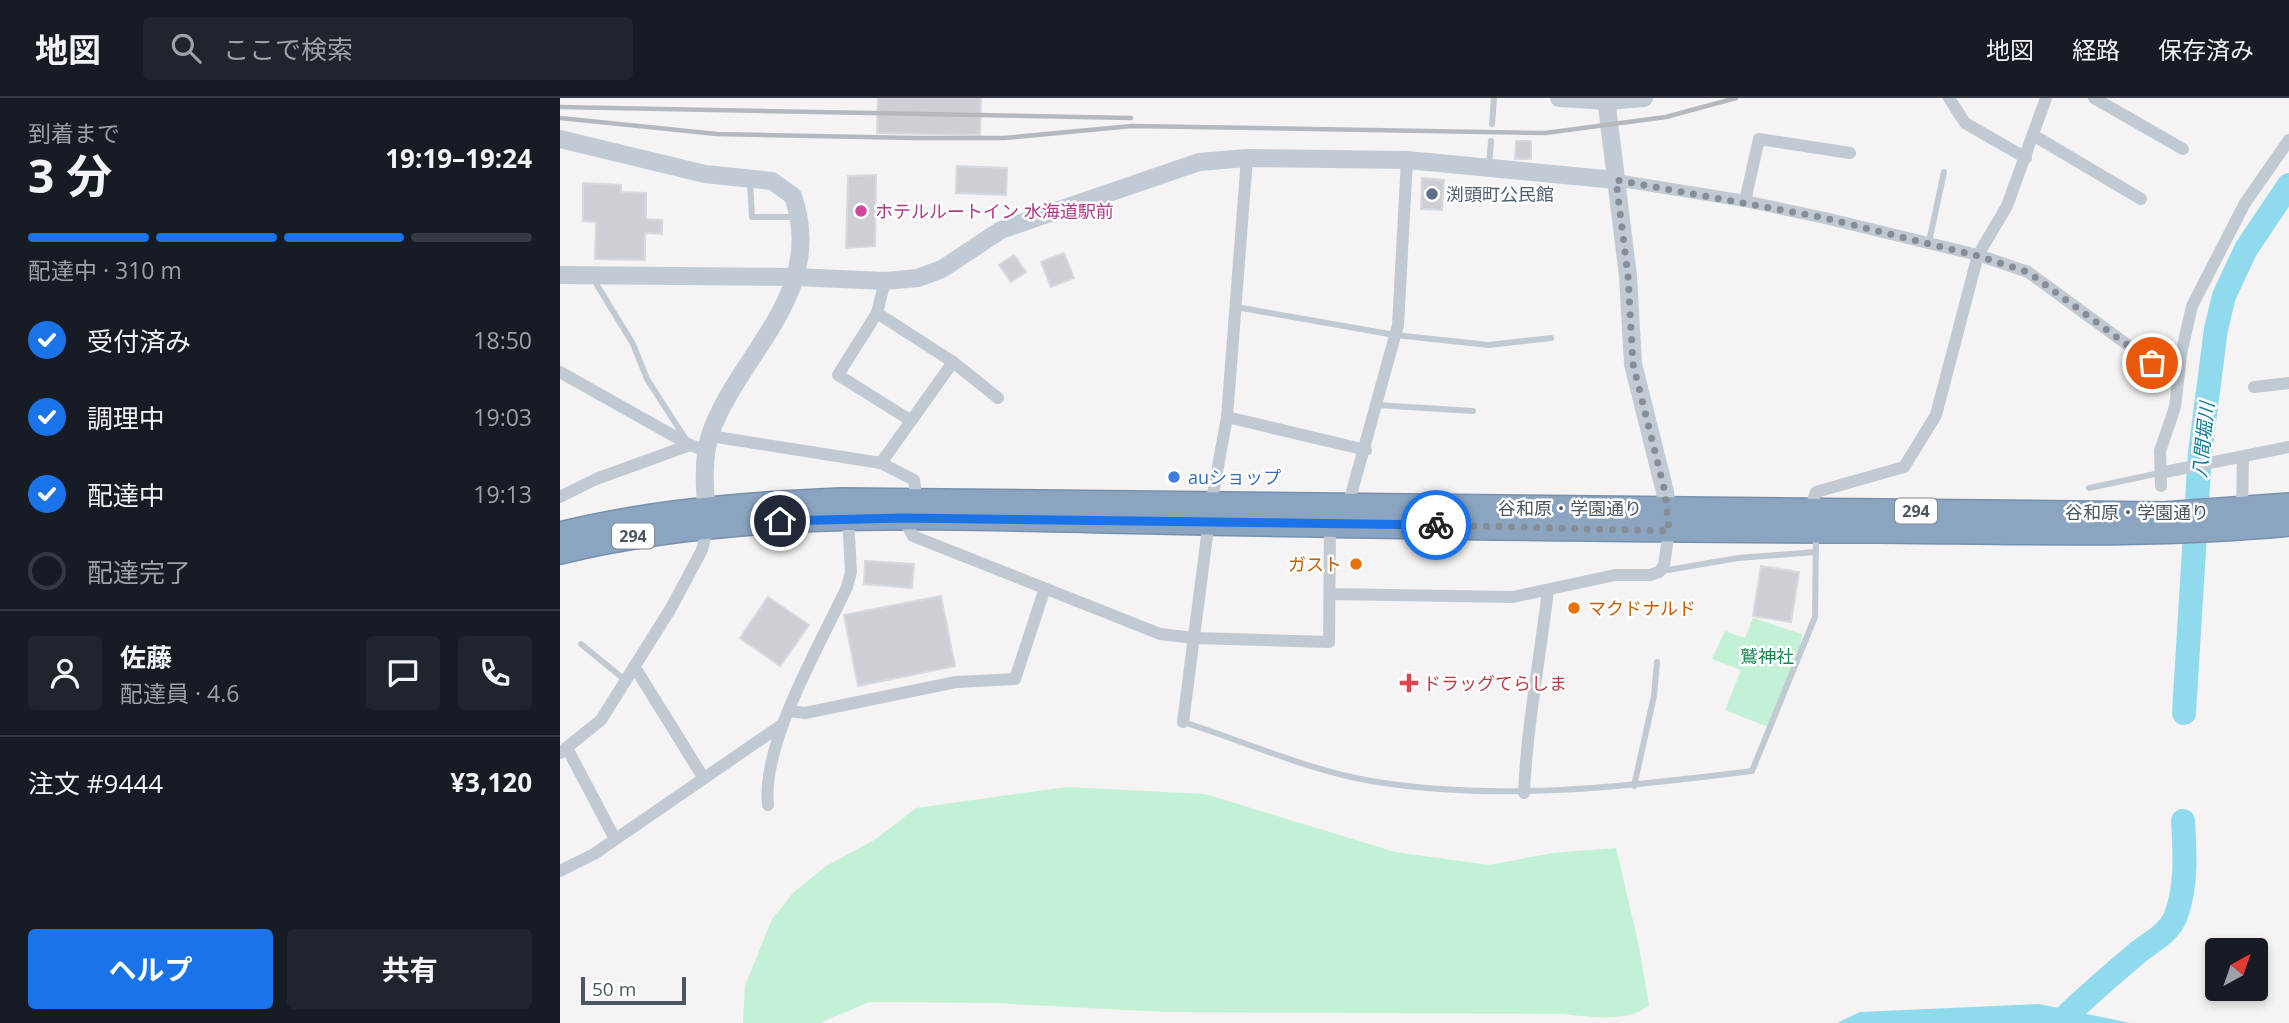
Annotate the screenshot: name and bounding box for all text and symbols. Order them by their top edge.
search box [143,17,633,80]
text: 地図 [35,27,101,72]
icon: search [167,29,205,67]
text: ここで検索 [223,31,353,67]
text: 地図 [1986,33,2034,66]
text: 経路 [2072,33,2120,66]
text: 保存済み [2158,33,2254,66]
text: 到着まで [28,117,120,149]
text: 19:19–19:24 [385,140,532,176]
text: 3 分 [28,144,112,206]
place label: 渕頭町公民館 [1446,182,1554,206]
marker: 渕頭町公民館 [1424,186,1440,202]
place label: ホテルルートイン 水海道駅前 [875,199,1114,223]
marker: ホテルルートイン 水海道駅前 [853,203,869,219]
text: 配達中 · 310 m [28,254,182,286]
icon: check [28,321,66,359]
text: 受付済み [87,323,191,359]
text: 18:50 [473,324,532,356]
pin [2122,333,2182,393]
icon: bag [2133,344,2171,382]
icon: check [28,398,66,436]
water label: 八間堀川 [2186,399,2220,479]
text: 調理中 [87,400,165,436]
text: 19:03 [473,401,532,433]
place label: auショップ [1188,465,1281,489]
marker: auショップ [1166,469,1182,485]
icon: check [28,475,66,513]
text: 配達中 [87,477,165,513]
text: 19:13 [473,478,532,510]
courier [1401,490,1471,560]
pin [750,491,810,551]
street label: 谷和原・学園通り [1498,496,1642,520]
road number: 294 [1895,498,1937,524]
street label: 谷和原・学園通り [2065,500,2209,524]
icon: home [761,502,799,540]
icon: bike [1417,506,1455,544]
road number: 294 [612,524,654,548]
place label: ガスト [1288,552,1342,576]
text: 配達完了 [87,554,191,590]
marker: ガスト [1348,556,1364,572]
place label: マクドナルド [1588,596,1696,620]
marker: マクドナルド [1566,600,1582,616]
button: person [28,636,102,710]
button: chat [366,636,440,710]
button: phone [458,636,532,710]
text: 佐藤 [120,639,172,675]
park label: 鷲神社 [1740,644,1794,668]
place label: ドラッグてらしま [1423,671,1567,695]
marker: ドラッグてらしま [1401,675,1417,691]
text: 配達員 · 4.6 [120,677,239,709]
text: ¥3,120 [450,764,532,800]
text: 注文 #9444 [28,765,163,801]
button: ヘルプ [28,929,273,1009]
button: 共有 [287,929,532,1009]
north arrow [2205,938,2268,1001]
map controls [2205,938,2268,1001]
scale bar [581,974,686,1006]
text: 50 m [592,976,636,1002]

